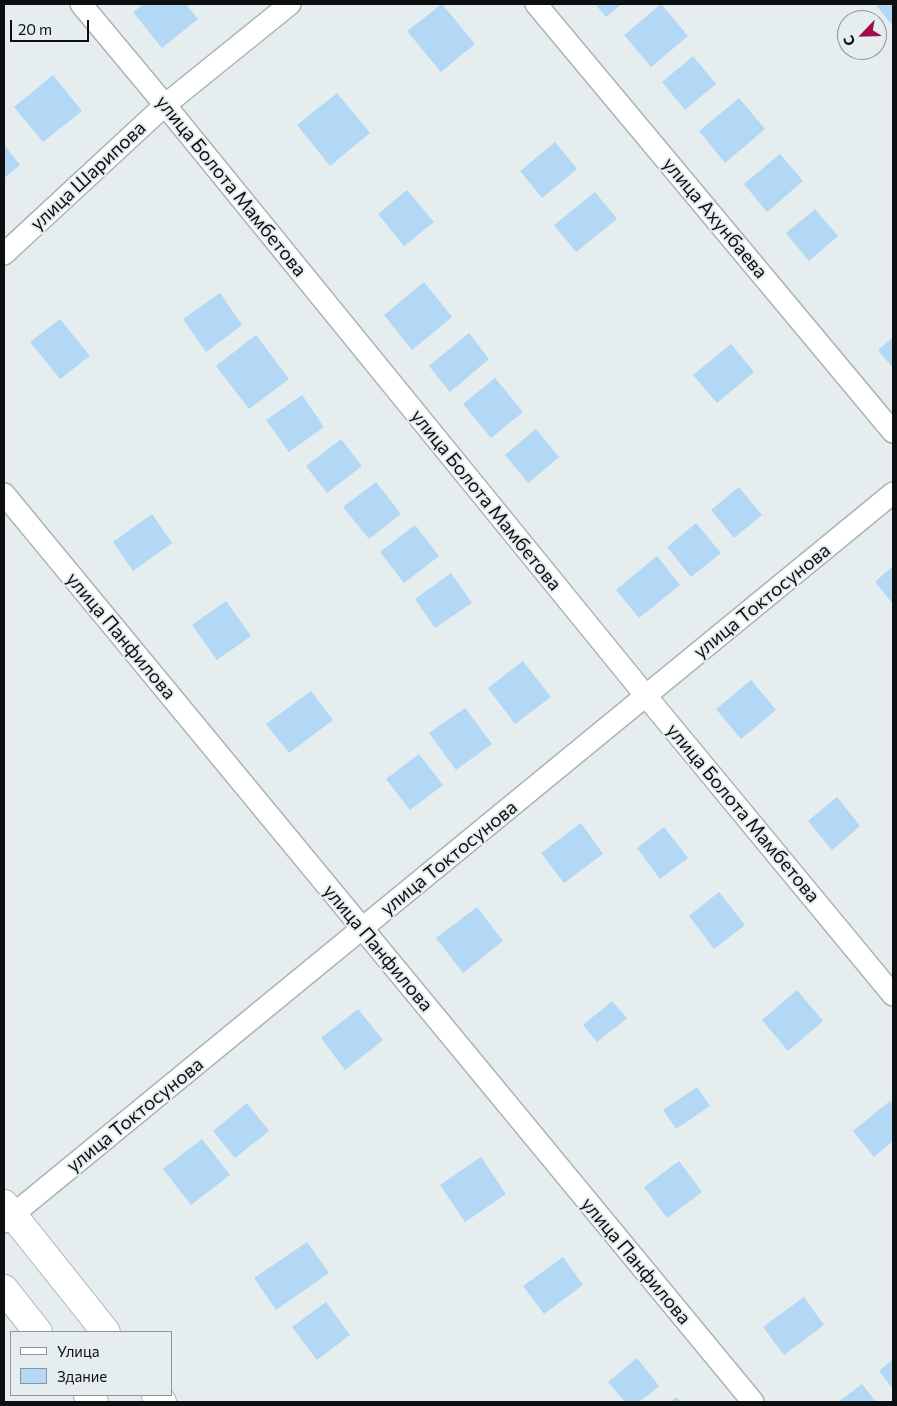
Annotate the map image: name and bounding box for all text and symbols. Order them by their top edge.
scale bar [12,10,91,42]
north arrow [837,10,887,60]
text: 20 m [18,20,52,38]
text: С [839,33,858,49]
street label: улица Болота Мамбетова [151,91,311,281]
street label: улица Шарипова [26,117,150,235]
street label: улица Ахунбаева [658,153,772,283]
street label: улица Болота Мамбетова [406,405,566,595]
street label: улица Токтосунова [689,539,835,663]
street label: улица Панфилова [61,568,181,704]
street label: улица Болота Мамбетова [662,719,824,907]
street label: улица Токтосунова [376,796,522,920]
street label: улица Панфилова [318,880,438,1016]
street label: улица Токтосунова [62,1053,208,1177]
street label: улица Панфилова [576,1193,696,1329]
legend [10,1331,172,1396]
text: Улица [57,1342,99,1360]
text: Здание [57,1367,107,1385]

